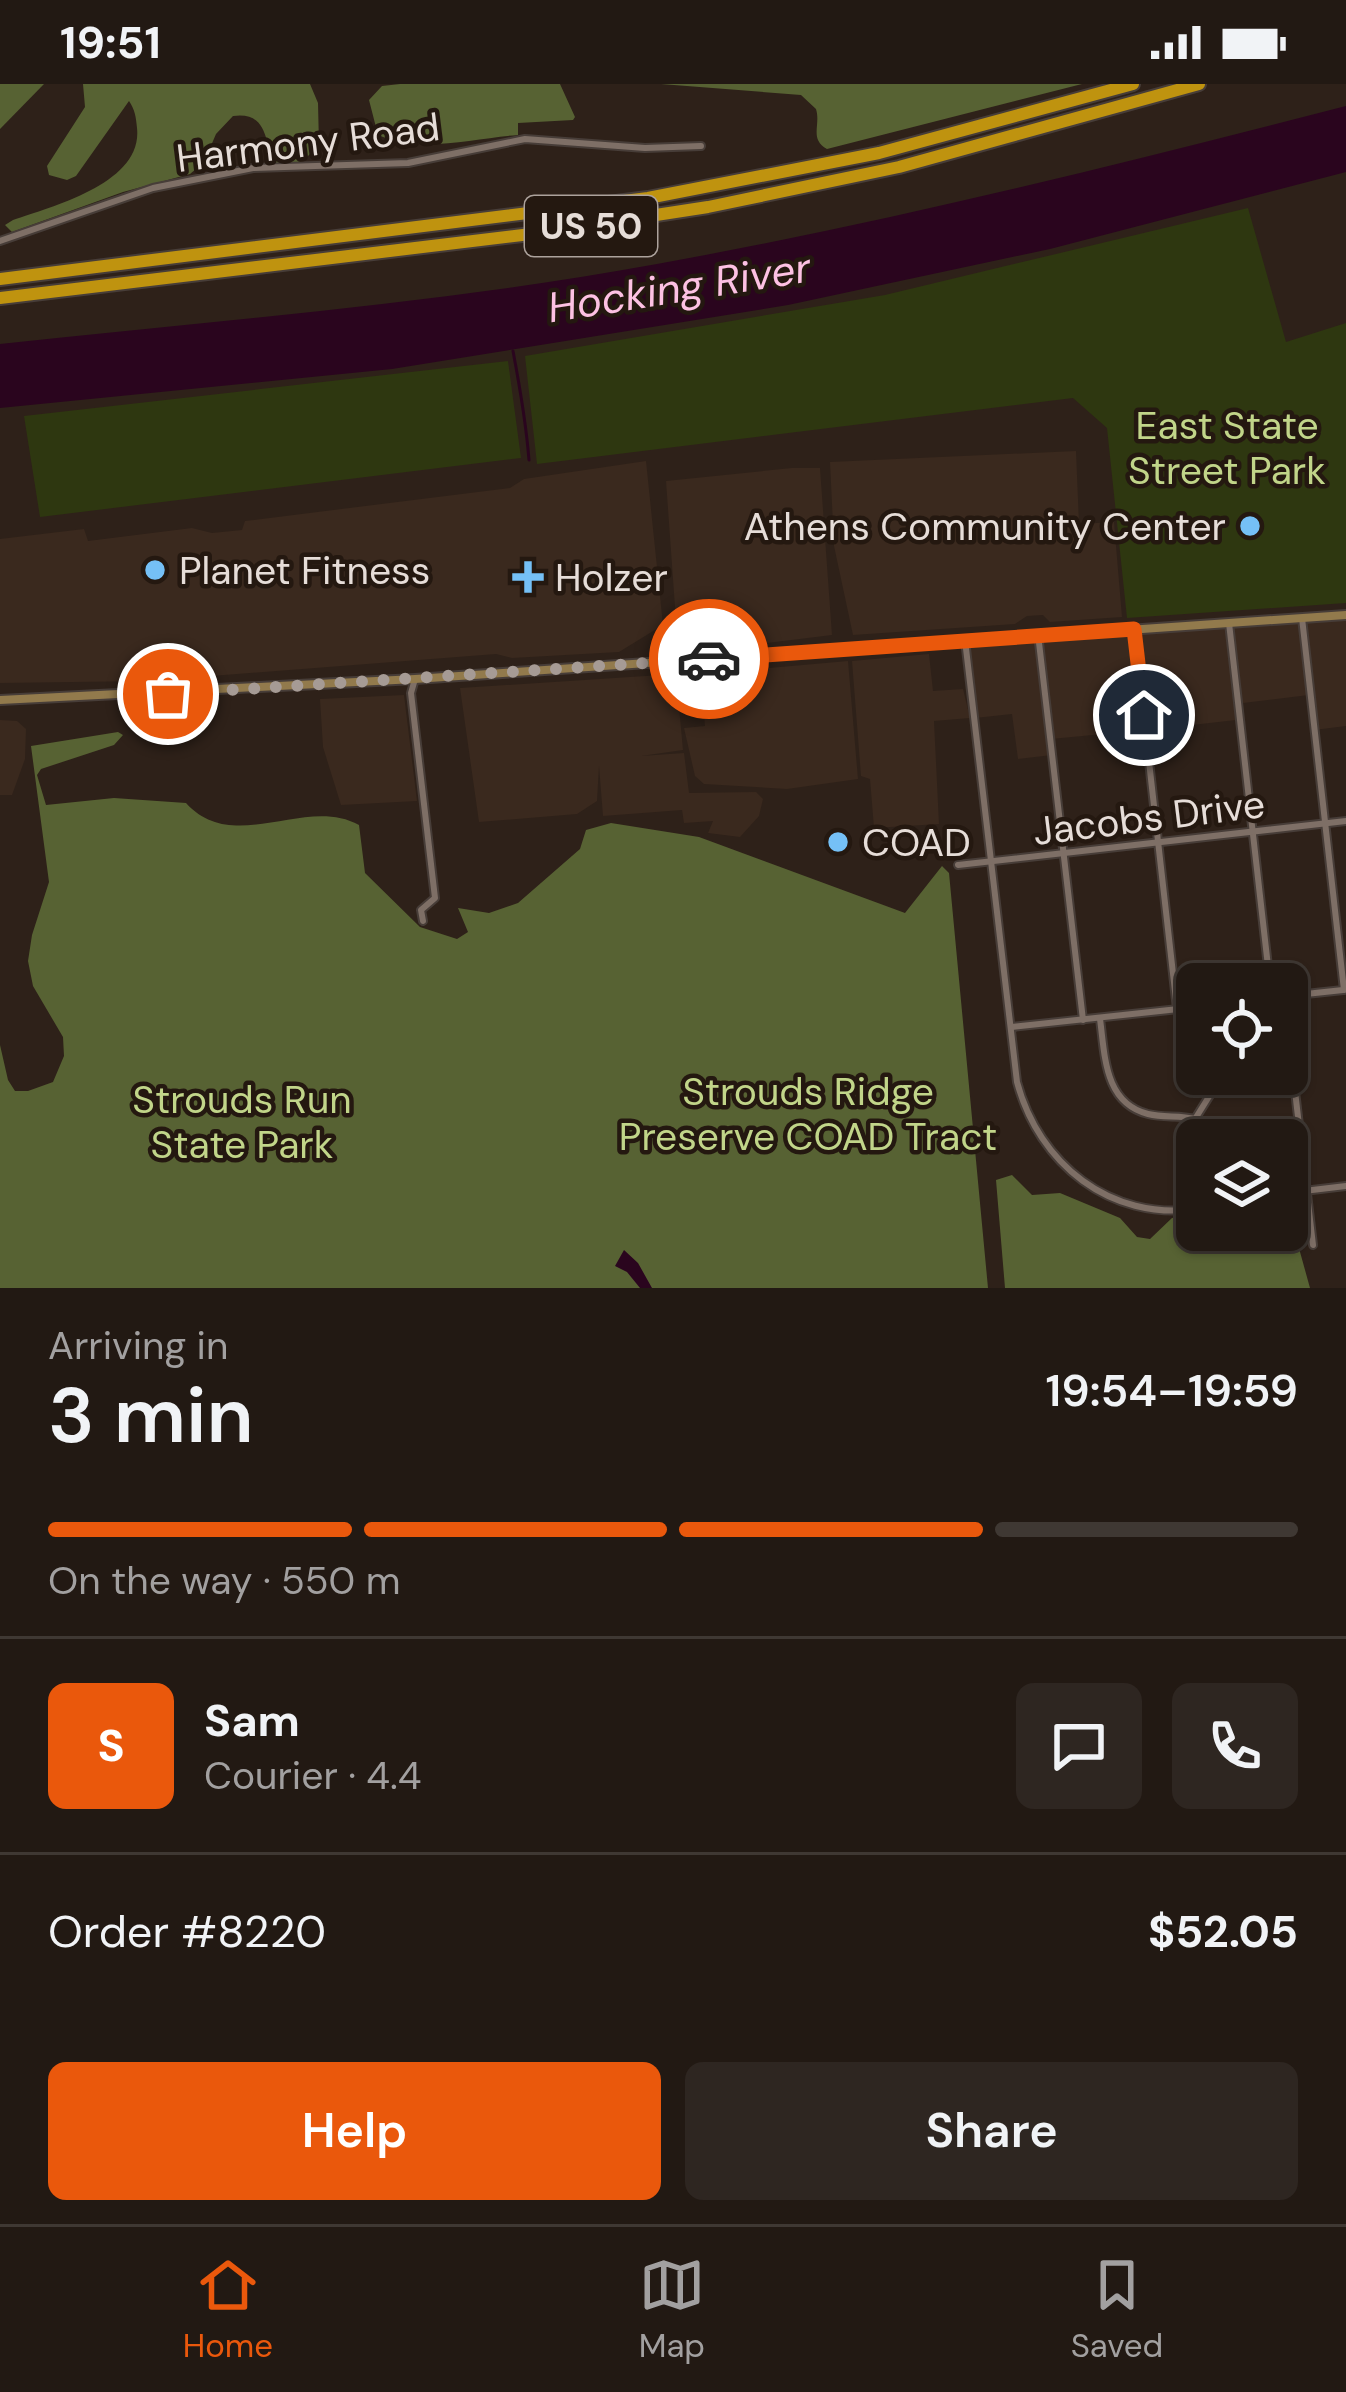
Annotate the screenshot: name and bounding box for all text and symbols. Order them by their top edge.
text: 19:51 [60,13,161,72]
street label: Harmony Road [174,101,443,184]
road number: US 50 [525,196,657,256]
water label: Hocking River [544,239,816,335]
park label: East State Street Park [1128,400,1326,496]
place label: Athens Community Center [744,501,1226,552]
marker: Athens Community Center [1237,513,1263,539]
place label: Planet Fitness [179,545,430,596]
place label: Holzer [555,552,668,603]
marker: Planet Fitness [142,557,168,583]
marker: Holzer [512,561,544,593]
courier [649,599,769,719]
icon: car [676,626,742,692]
pin [117,643,219,745]
icon: bag [135,661,201,727]
pin [1093,664,1195,766]
icon: home [1111,682,1177,748]
street label: Jacobs Drive [1030,778,1268,857]
place label: COAD [862,817,971,868]
marker: COAD [825,829,851,855]
map controls [1176,963,1308,1251]
button: locate [1176,963,1308,1095]
park label: Strouds Ridge Preserve COAD Tract [619,1066,997,1162]
park label: Strouds Run State Park [132,1074,352,1170]
button: layers [1176,1119,1308,1251]
text: Arriving in [48,1320,228,1371]
text: 19:54–19:59 [1046,1361,1298,1420]
text: 3 min [48,1365,254,1466]
text: On the way · 550 m [48,1555,400,1606]
button: chat [1016,1683,1142,1809]
button: phone [1172,1683,1298,1809]
text: Sam [204,1691,300,1750]
text: S [97,1716,125,1775]
text: Courier · 4.4 [204,1750,421,1801]
text: Order #8220 [48,1902,326,1961]
text: $52.05 [1148,1902,1298,1961]
button: Help [48,2062,661,2200]
button: Share [685,2062,1298,2200]
tab: Home [183,2252,273,2367]
tab: Map [639,2252,705,2367]
tab: Saved [1071,2252,1163,2367]

